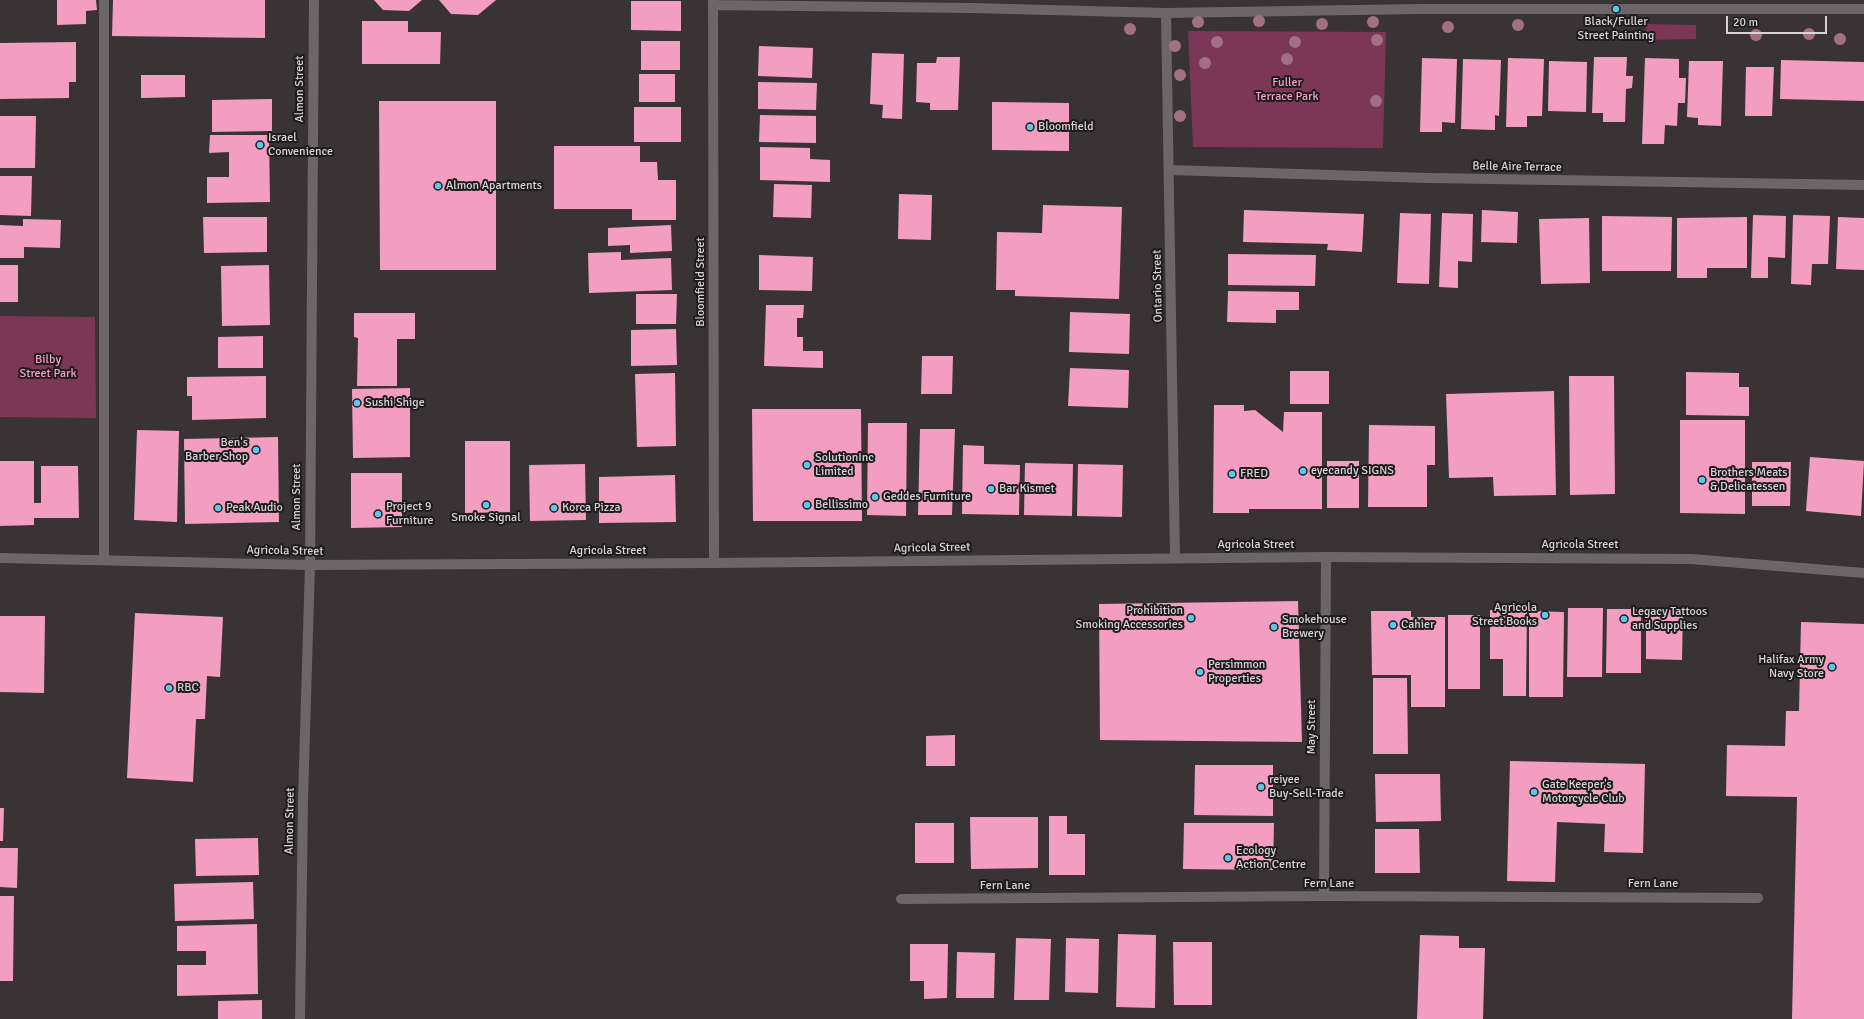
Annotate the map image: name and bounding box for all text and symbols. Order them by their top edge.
marker: Black/Fuller Street Painting [1611,4,1621,14]
scale bar [1728,8,1829,34]
place label: Black/Fuller Street Painting [1578,15,1654,43]
text: 20 m [1733,15,1758,30]
street label: Almon Street [293,56,307,122]
park label: Fuller Terrace Park [1256,76,1318,104]
place label: Bloomfield [1038,120,1093,134]
marker: Bloomfield [1025,122,1035,132]
place label: Israel Convenience [268,131,333,159]
marker: Israel Convenience [255,140,265,150]
street label: Belle Aire Terrace [1472,159,1562,175]
place label: Almon Apartments [446,179,542,193]
marker: Almon Apartments [433,181,443,191]
street label: Bloomfield Street [694,237,708,327]
street label: Ontario Street [1150,250,1166,322]
park label: Bilby Street Park [20,353,76,381]
place label: Sushi Shige [365,396,425,410]
marker: Sushi Shige [352,398,362,408]
place label: Ben's Barber Shop [185,436,248,464]
marker: Ben's Barber Shop [251,445,261,455]
place label: SolutionInc Limited [815,451,874,479]
marker: SolutionInc Limited [802,460,812,470]
street label: Almon Street [290,464,304,530]
place label: eyecandy SIGNS [1311,464,1394,478]
marker: eyecandy SIGNS [1298,466,1308,476]
place label: Brothers Meats & Delicatessen [1710,466,1788,494]
place label: FRED [1240,467,1268,481]
marker: FRED [1227,469,1237,479]
marker: Brothers Meats & Delicatessen [1697,475,1707,485]
place label: Bar Kismet [999,482,1055,496]
marker: Bar Kismet [986,484,996,494]
place label: Geddes Furniture [883,490,971,504]
marker: Geddes Furniture [870,492,880,502]
place label: Bellissimo [815,498,868,512]
place label: Project 9 Furniture [386,500,434,528]
marker: Smoke Signal [481,500,491,510]
marker: Bellissimo [802,500,812,510]
place label: Peak Audio [226,501,283,515]
place label: Korca Pizza [562,501,621,515]
marker: Peak Audio [213,503,223,513]
marker: Korca Pizza [549,503,559,513]
marker: Project 9 Furniture [373,509,383,519]
place label: Smoke Signal [451,511,521,525]
street label: Agricola Street [1218,538,1294,552]
street label: Agricola Street [1542,538,1618,552]
street label: Agricola Street [893,540,971,556]
street label: Agricola Street [246,543,324,559]
street label: Agricola Street [570,544,646,558]
place label: Agricola Street Books [1472,601,1537,629]
place label: Prohibition Smoking Accessories [1076,604,1183,632]
place label: Legacy Tattoos and Supplies [1632,605,1707,633]
marker: Agricola Street Books [1540,610,1550,620]
marker: Prohibition Smoking Accessories [1186,613,1196,623]
place label: Smokehouse Brewery [1282,613,1347,641]
marker: Legacy Tattoos and Supplies [1619,614,1629,624]
place label: Cahier [1401,618,1434,632]
marker: Cahier [1388,620,1398,630]
marker: Smokehouse Brewery [1269,622,1279,632]
place label: Halifax Army Navy Store [1758,653,1824,681]
place label: Persimmon Properties [1208,658,1265,686]
marker: Halifax Army Navy Store [1827,662,1837,672]
marker: Persimmon Properties [1195,667,1205,677]
place label: RBC [177,681,199,695]
marker: RBC [164,683,174,693]
street label: May Street [1305,699,1319,755]
place label: reiyee Buy-Sell-Trade [1269,773,1344,801]
place label: Gate Keeper's Motorcycle Club [1542,778,1625,806]
marker: reiyee Buy-Sell-Trade [1256,782,1266,792]
street label: Almon Street [282,787,298,855]
marker: Gate Keeper's Motorcycle Club [1529,787,1539,797]
place label: Ecology Action Centre [1236,844,1306,872]
marker: Ecology Action Centre [1223,853,1233,863]
street label: Fern Lane [1304,877,1354,891]
street label: Fern Lane [1628,877,1678,891]
street label: Fern Lane [980,879,1030,893]

